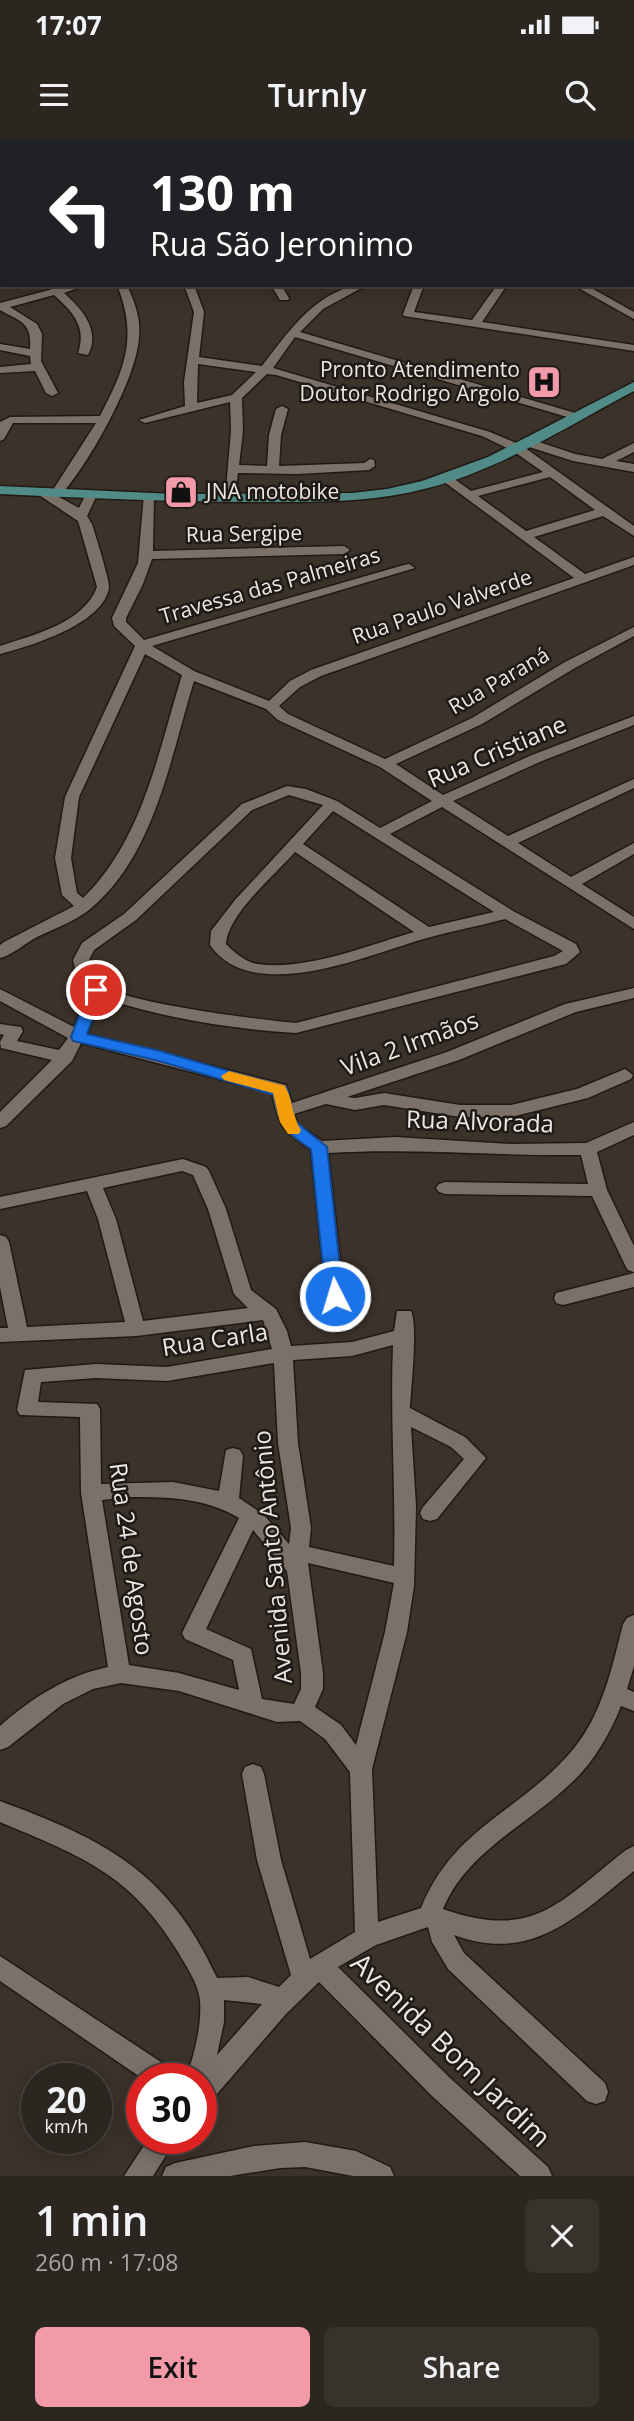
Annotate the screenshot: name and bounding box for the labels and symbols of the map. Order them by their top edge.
place label: Pronto Atendimento Doutor Rodrigo Argolo [299,355,520,407]
hospital icon: Pronto Atendimento Doutor Rodrigo Argolo [525,363,563,401]
shop icon: JNA motobike [162,473,200,511]
place label: JNA motobike [204,477,339,505]
street label: Rua Sergipe [186,518,302,548]
street label: Travessa das Palmeiras [156,540,383,630]
street label: Rua Paulo Valverde [348,562,535,650]
street label: Rua Paraná [443,640,554,720]
street label: Rua Cristiane [422,707,571,795]
pin [66,960,126,1020]
street label: Vila 2 Irmãos [336,1002,483,1083]
street label: Rua Alvorada [406,1101,555,1140]
position arrow [298,1259,372,1333]
street label: Rua Carla [159,1314,270,1363]
street label: Avenida Santo Antônio [244,1429,299,1685]
street label: Rua 24 de Agosto [103,1460,162,1657]
street label: Avenida Bom Jardim [343,1944,560,2155]
speed limit sign: 30 [126,2063,217,2154]

